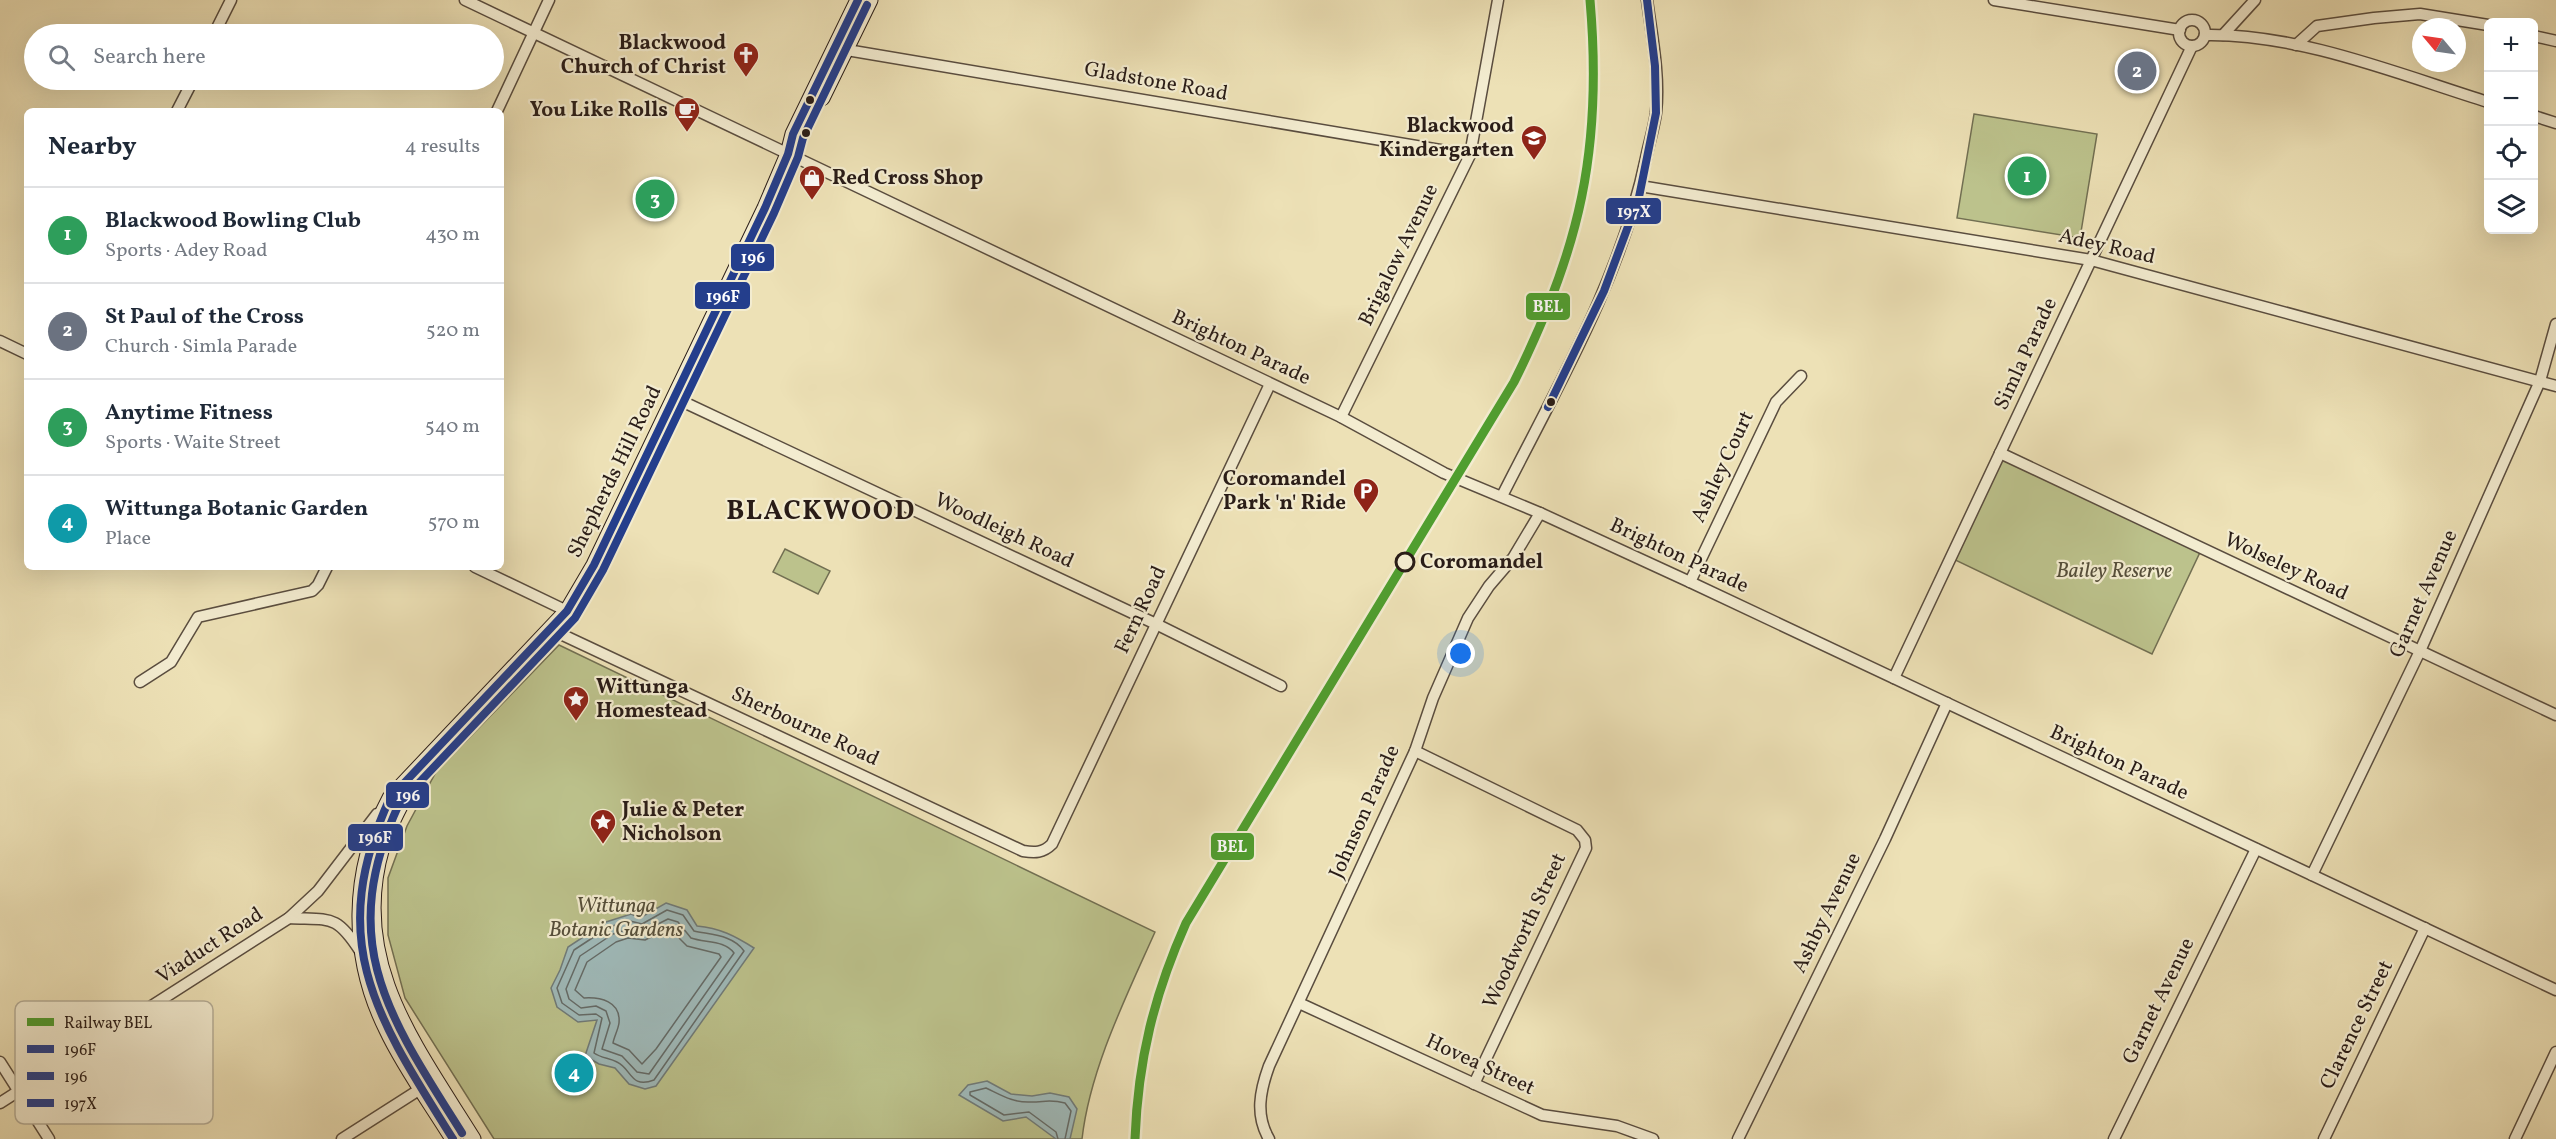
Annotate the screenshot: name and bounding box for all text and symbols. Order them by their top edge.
north arrow [2412,18,2466,72]
map controls [2484,18,2538,234]
button: + [2484,18,2538,72]
search box [24,24,504,90]
place label: Blackwood Church of Christ [561,29,726,82]
church icon: Blackwood Church of Christ [731,40,761,78]
icon: search [45,41,78,74]
text: Search here [93,42,206,73]
pin: 2 [2118,48,2156,94]
street label: Gladstone Road [1082,55,1230,109]
button: − [2484,72,2538,126]
unlabelled marker [804,94,816,106]
cafe icon: You Like Rolls [672,95,702,133]
place label: You Like Rolls [530,96,668,125]
place label: Blackwood Kindergarten [1379,112,1514,165]
school or university icon: Blackwood Kindergarten [1519,123,1549,161]
button: locate [2484,126,2538,180]
unlabelled marker [800,127,812,139]
text: Nearby [48,129,137,165]
text: 4 results [405,133,480,161]
pin: 1 [2008,154,2046,198]
shop icon: Red Cross Shop [797,163,827,201]
place label: Red Cross Shop [832,164,983,193]
pin: 3 [636,176,674,222]
street label: Brigalow Avenue [1352,179,1446,331]
button: layers [2484,180,2538,234]
line badge: 197X [1605,197,1662,225]
text: 197X [1617,202,1651,224]
text: Blackwood Bowling Club [105,206,361,237]
text: 1 [63,221,72,249]
text: 430 m [425,221,480,249]
street label: Adey Road [2056,222,2158,272]
text: Sports · Adey Road [105,237,268,265]
line badge: 196 [730,243,775,272]
text: 196 [741,248,765,270]
line badge: 196F [694,281,751,310]
text: 196F [706,287,740,309]
line badge: BEL [1525,292,1571,321]
street label: Simla Parade [1987,293,2065,415]
text: BEL [1533,297,1564,319]
text: St Paul of the Cross [105,302,304,333]
street label: Brighton Parade [1167,303,1315,393]
text: 2 [62,317,73,345]
text: 520 m [426,317,480,345]
text: Church · Simla Parade [105,333,297,361]
street label: Shepherds Hill Road [561,381,669,563]
unlabelled marker [1545,396,1557,408]
text: Anytime Fitness [105,398,273,429]
street label: Ashley Court [1684,406,1762,528]
text: 3 [62,413,73,441]
text: 540 m [425,413,480,441]
text: Sports · Waite Street [105,429,281,457]
place label: Coromandel Park 'n' Ride [1223,465,1346,518]
parking icon: Coromandel Park 'n' Ride [1351,476,1381,514]
street label: Woodleigh Road [929,486,1079,576]
district label: BLACKWOOD [726,493,916,531]
text: Wittunga Botanic Garden [105,494,368,525]
text: 4 [61,509,74,537]
text: 570 m [428,509,480,537]
street label: Brighton Parade [1605,511,1753,601]
text: Place [105,525,151,553]
street label: Garnet Avenue [2383,525,2465,663]
street label: Wolseley Road [2219,526,2353,608]
place label: Coromandel [1420,548,1543,577]
marker: Coromandel [1395,552,1415,572]
park label: Bailey Reserve [2056,557,2172,586]
street label: Fern Road [1108,561,1174,659]
your location [1446,639,1475,668]
place label: Wittunga Homestead [596,673,707,726]
street label: Sherbourne Road [726,680,884,774]
place icon: Wittunga Homestead [561,684,591,722]
street label: Brighton Parade [2045,718,2193,808]
street label: Johnson Parade [1323,741,1407,883]
line badge: 196 [385,781,430,809]
text: 196 [396,786,420,808]
place label: Julie & Peter Nicholson [621,796,744,849]
place icon: Julie & Peter Nicholson [588,807,618,845]
line badge: 196F [347,823,404,852]
text: 196F [358,828,392,850]
line badge: BEL [1210,832,1255,861]
text: BEL [1217,837,1248,859]
street label: Woodworth Street [1476,848,1574,1014]
street label: Ashby Avenue [1785,848,1869,978]
park label: Wittunga Botanic Gardens [549,892,684,945]
street label: Viaduct Road [151,901,269,991]
street label: Garnet Avenue [2116,933,2202,1069]
street label: Clarence Street [2313,956,2401,1094]
legend [15,1001,213,1124]
text: Railway BEL [64,1013,152,1035]
street label: Hovea Street [1421,1027,1539,1103]
text: 196F [64,1040,96,1062]
pin: 4 [554,1050,594,1096]
text: 196 [64,1067,87,1089]
text: 197X [64,1094,97,1116]

